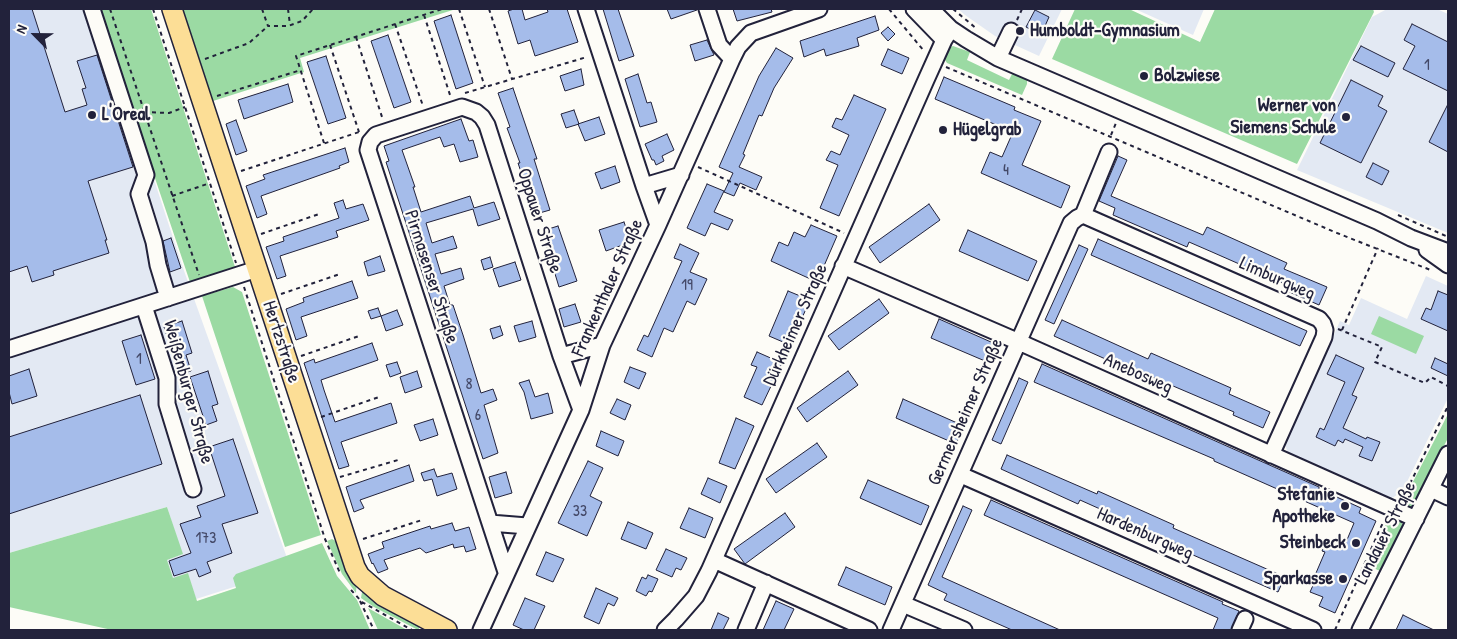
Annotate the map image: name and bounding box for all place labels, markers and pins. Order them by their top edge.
place label: Humboldt-Gymnasium [1030,20,1180,42]
marker: Humboldt-Gymnasium [1014,25,1026,37]
place label: Bolzwiese [1154,65,1220,87]
marker: Bolzwiese [1138,70,1150,82]
place label: Werner von Siemens Schule [1230,95,1336,139]
place label: L'Oreal [102,104,150,126]
marker: L'Oreal [86,109,98,121]
marker: Werner von Siemens Schule [1340,111,1352,123]
place label: Hügelgrab [953,119,1022,141]
marker: Hügelgrab [937,124,949,136]
place label: Stefanie Apotheke [1272,484,1335,528]
marker: Stefanie Apotheke [1339,500,1351,512]
place label: Steinbeck [1280,532,1346,554]
marker: Steinbeck [1350,537,1362,549]
place label: Sparkasse [1264,568,1333,590]
marker: Sparkasse [1337,573,1349,585]

